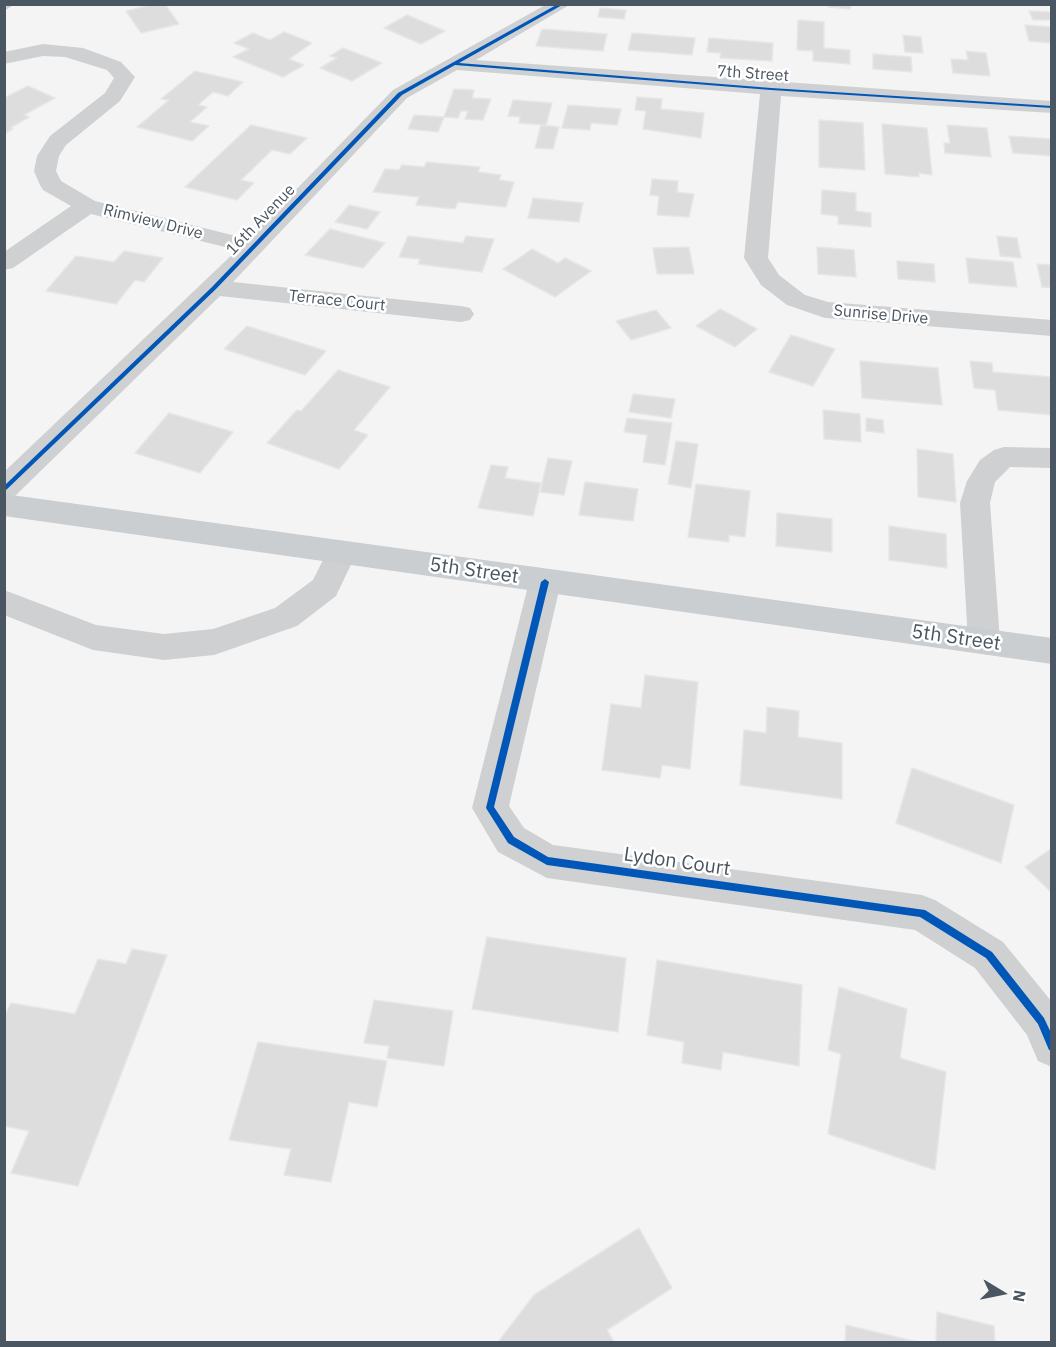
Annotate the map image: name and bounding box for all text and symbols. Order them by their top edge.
street label: 7th Street [716,62,790,86]
street label: 16th Avenue [222,181,300,259]
street label: Rimview Drive [101,200,205,244]
street label: Terrace Court [288,286,386,316]
street label: Sunrise Drive [833,301,929,329]
street label: 5th Street [428,553,520,589]
street label: 5th Street [910,620,1002,656]
street label: Lydon Court [622,843,732,881]
north arrow [972,1263,1032,1323]
text: N [1009,1289,1031,1304]

